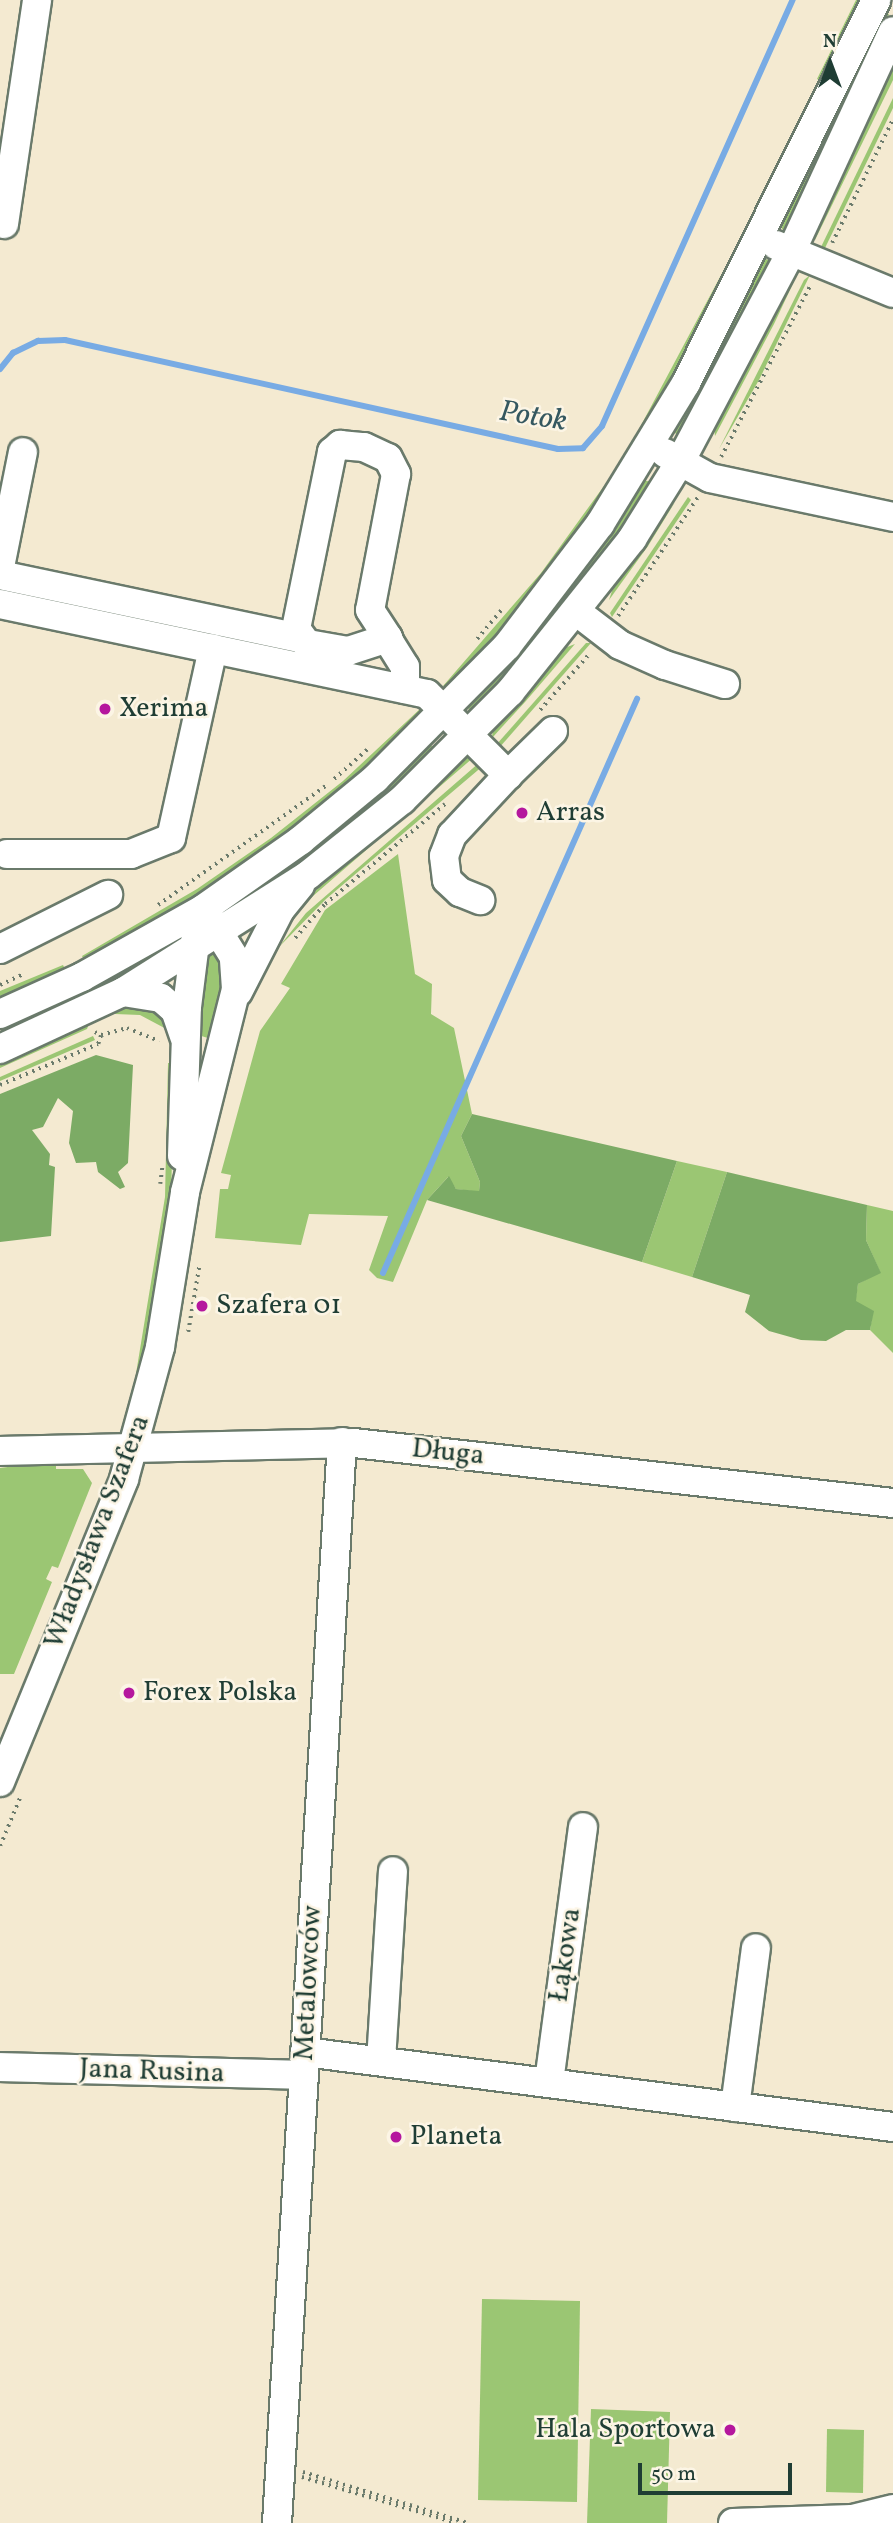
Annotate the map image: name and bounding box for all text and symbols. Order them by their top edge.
north arrow [795,28,865,98]
text: N [823,29,837,55]
water label: Potok [497,394,569,440]
place label: Xerima [119,692,208,726]
marker: Xerima [97,701,113,717]
place label: Arras [536,796,605,830]
marker: Arras [514,805,530,821]
place label: Szafera 01 [216,1289,341,1323]
marker: Szafera 01 [194,1298,210,1314]
street label: Władysława Szafera [38,1410,158,1654]
street label: Długa [410,1432,486,1474]
place label: Forex Polska [143,1676,297,1710]
marker: Forex Polska [121,1685,137,1701]
street label: Metalowców [288,1904,330,2062]
street label: Łąkowa [543,1906,589,2004]
street label: Jana Rusina [79,2053,225,2091]
place label: Planeta [410,2120,502,2154]
marker: Planeta [388,2129,404,2145]
place label: Hala Sportowa [535,2413,716,2447]
marker: Hala Sportowa [722,2422,738,2438]
scale bar [641,2450,795,2494]
text: 50 m [651,2460,696,2489]

